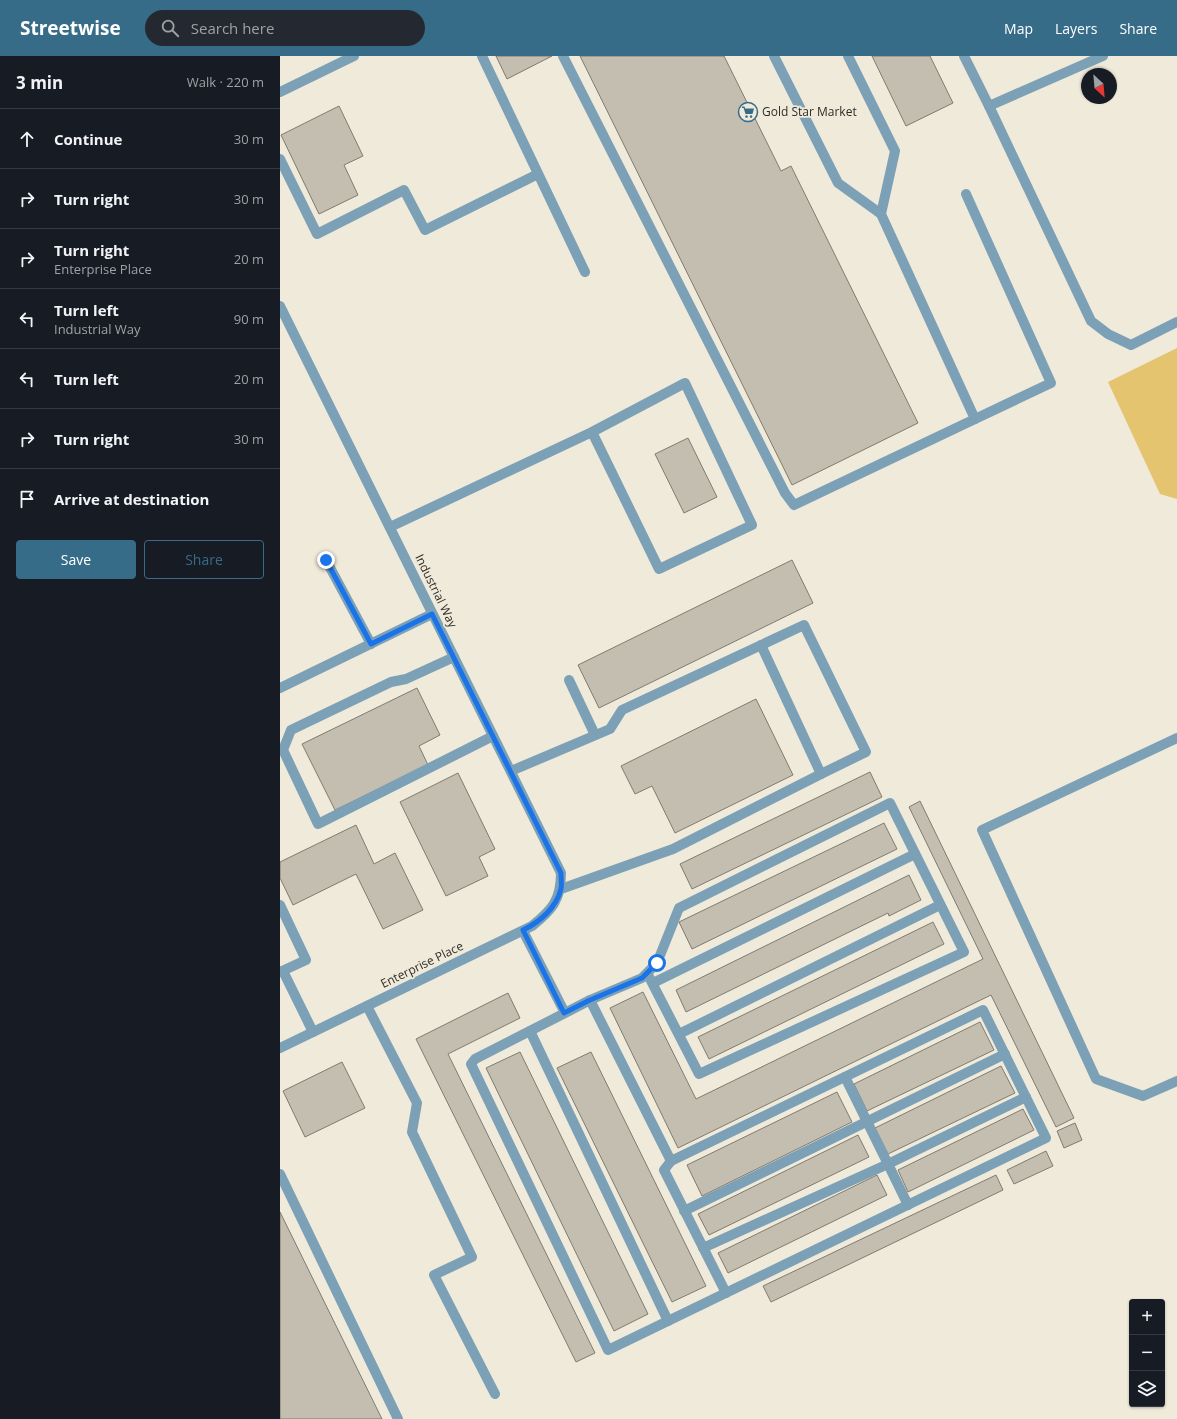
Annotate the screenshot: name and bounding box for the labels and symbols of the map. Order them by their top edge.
north arrow [1081,68,1117,104]
supermarket icon: Gold Star Market [737,101,759,123]
place label: Gold Star Market [762,103,857,120]
route end [317,551,335,569]
street label: Industrial Way [411,551,462,631]
street label: Enterprise Place [378,937,466,992]
route start [648,954,666,972]

